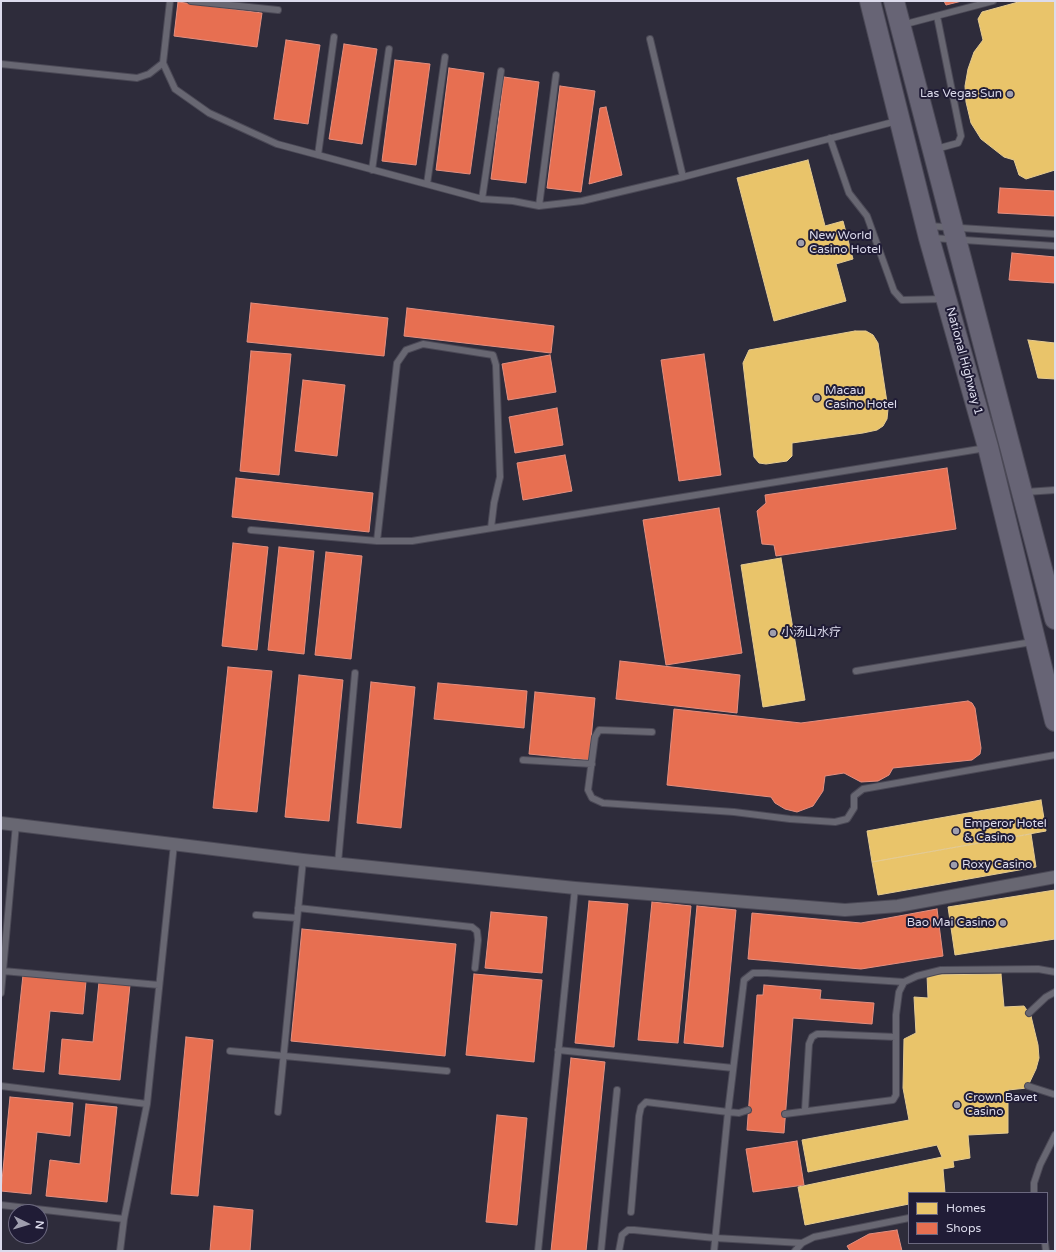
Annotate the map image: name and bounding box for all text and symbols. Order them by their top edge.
place label: Las Vegas Sun [920,87,1002,101]
marker: Las Vegas Sun [1005,89,1015,99]
place label: New World Casino Hotel [809,229,881,257]
marker: New World Casino Hotel [796,238,806,248]
street label: National Highway 1 [943,305,985,417]
place label: Macau Casino Hotel [825,384,897,412]
marker: Macau Casino Hotel [812,393,822,403]
place label: 小汤山水疗 [781,626,841,640]
marker: 小汤山水疗 [768,628,778,638]
place label: Emperor Hotel & Casino [964,817,1047,845]
marker: Emperor Hotel & Casino [951,826,961,836]
place label: Roxy Casino [962,858,1032,872]
marker: Roxy Casino [949,860,959,870]
place label: Bao Mai Casino [907,916,995,930]
marker: Bao Mai Casino [998,918,1008,928]
place label: Crown Bavet Casino [965,1091,1037,1119]
marker: Crown Bavet Casino [952,1100,962,1110]
legend [908,1192,1048,1244]
text: Homes [946,1201,986,1215]
north arrow [8,1204,48,1244]
text: N [33,1220,46,1230]
text: Shops [946,1221,981,1235]

